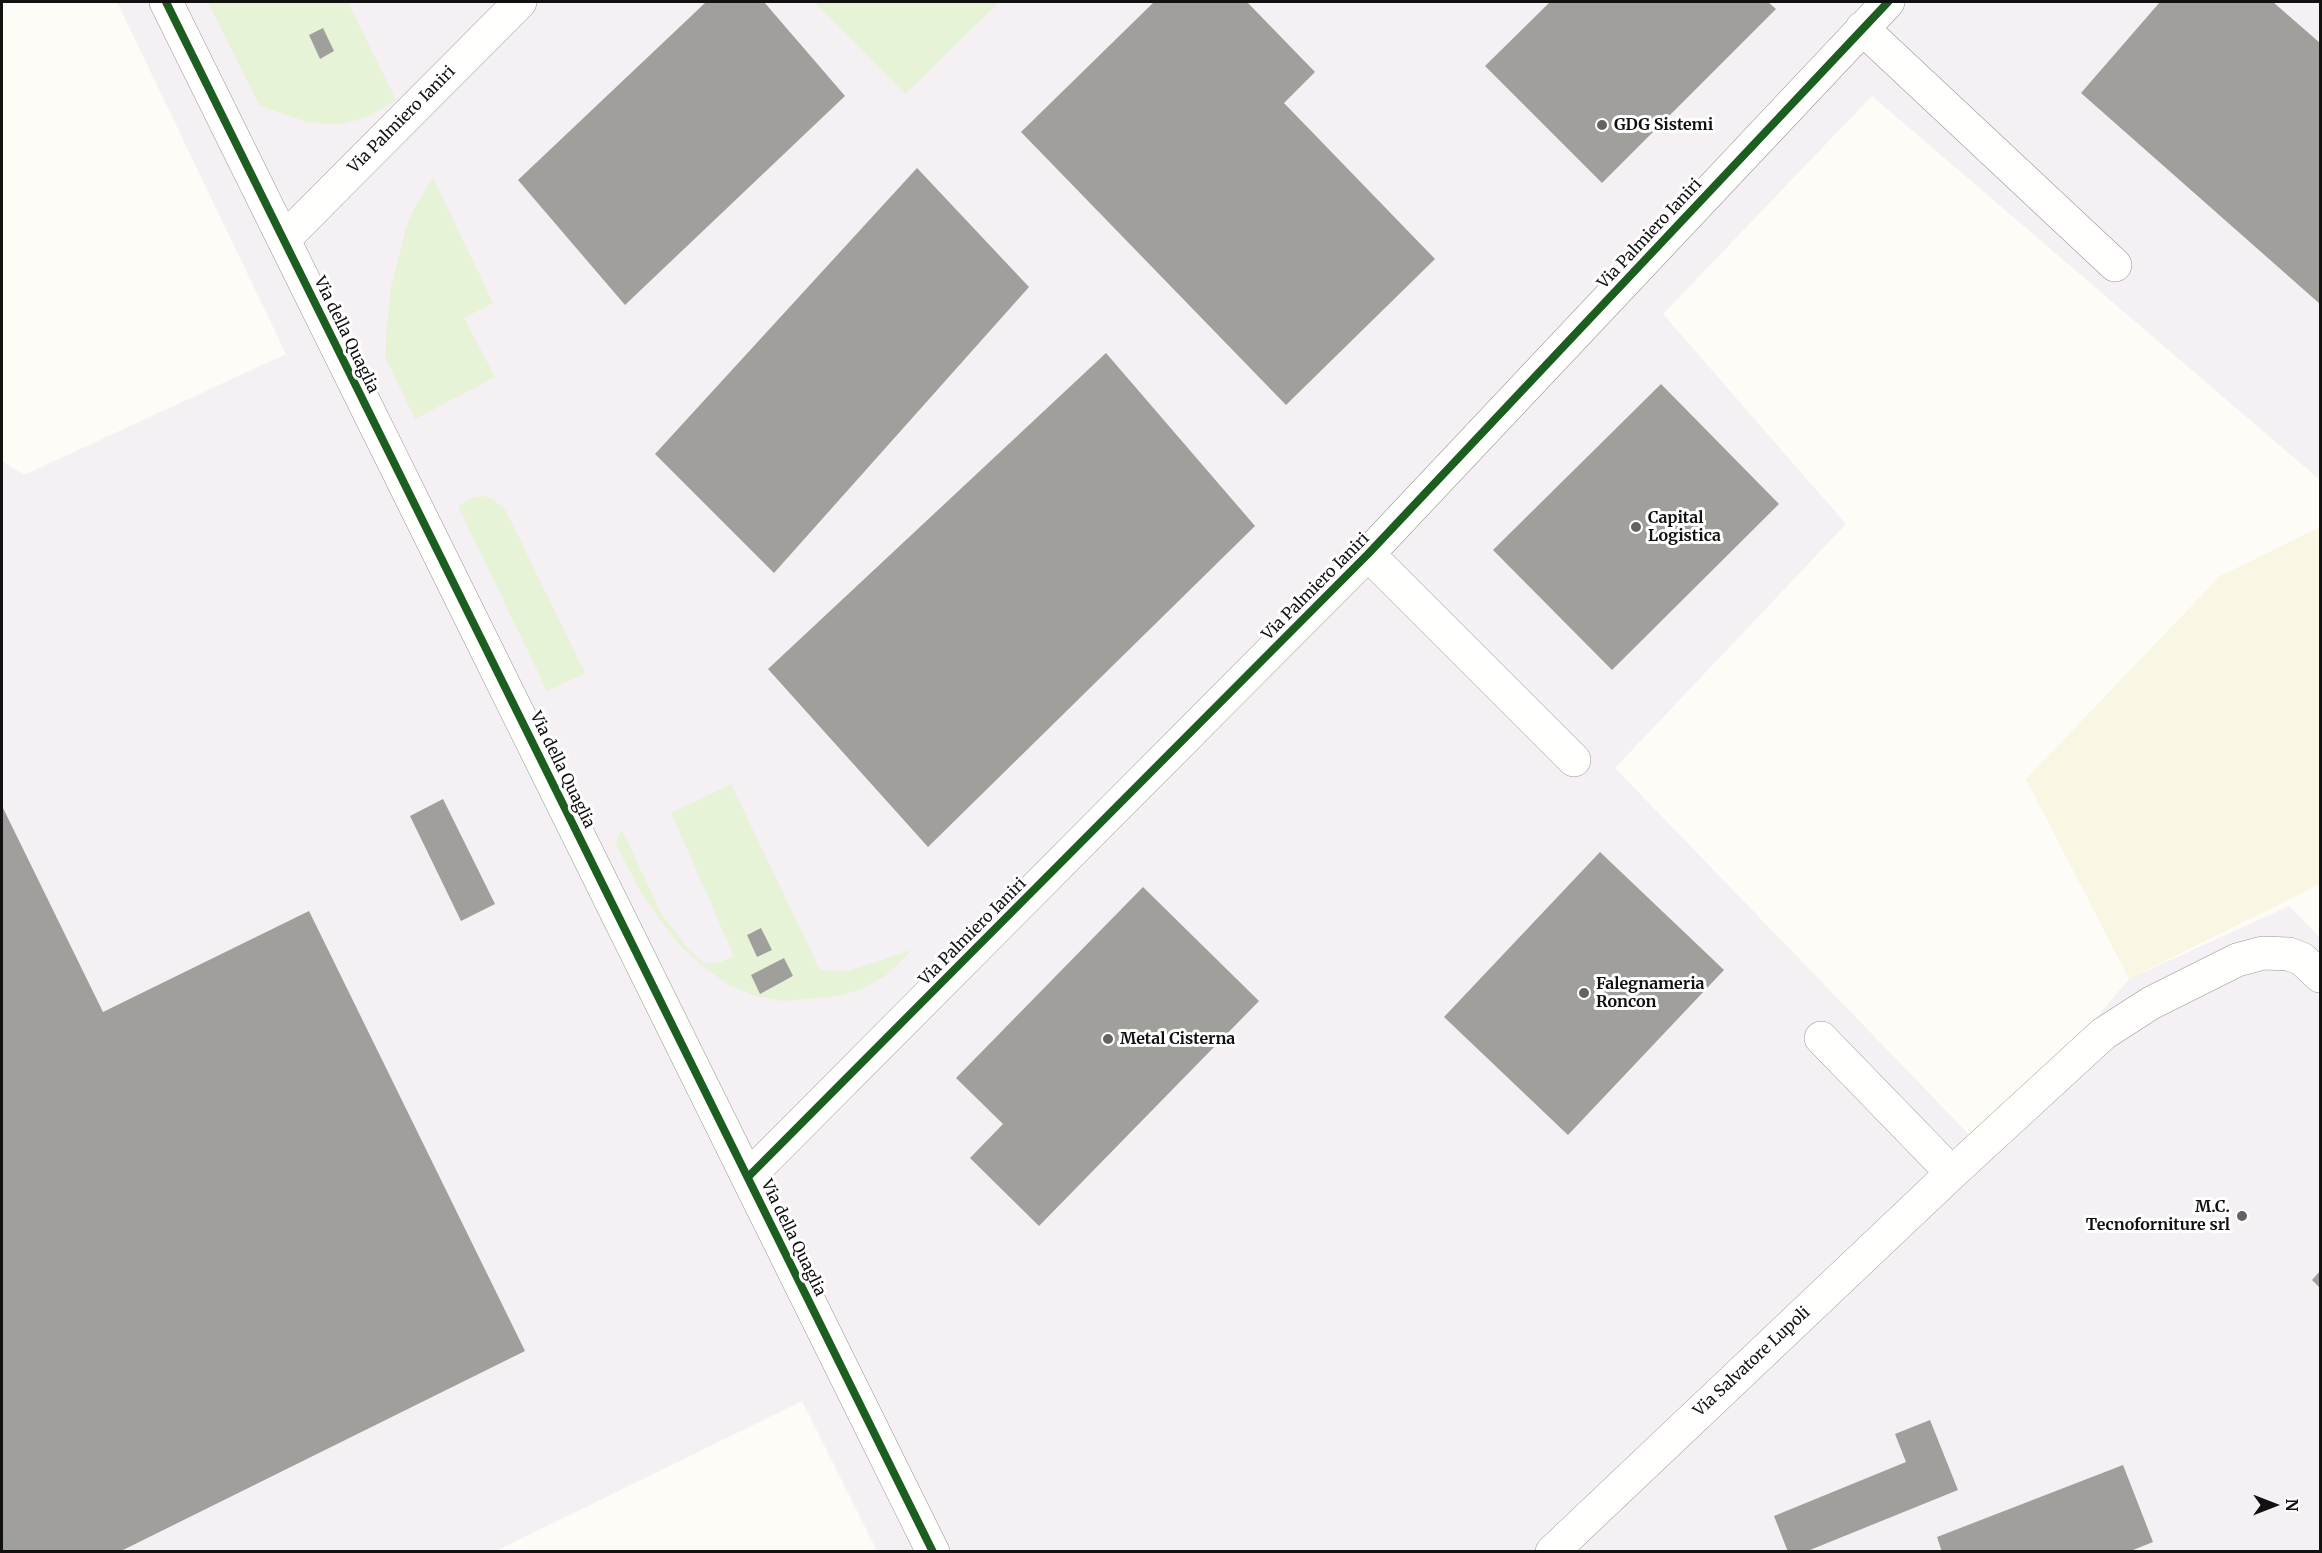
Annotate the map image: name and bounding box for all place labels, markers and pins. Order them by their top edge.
place label: GDG Sistemi [1614,115,1713,135]
marker: GDG Sistemi [1595,118,1609,132]
place label: Capital Logistica [1648,508,1721,546]
marker: Capital Logistica [1629,520,1643,534]
place label: Falegnameria Roncon [1596,974,1705,1012]
marker: Falegnameria Roncon [1577,986,1591,1000]
place label: Metal Cisterna [1120,1029,1235,1049]
marker: Metal Cisterna [1101,1032,1115,1046]
place label: M.C. Tecnoforniture srl [2086,1197,2230,1235]
marker: M.C. Tecnoforniture srl [2235,1209,2249,1223]

